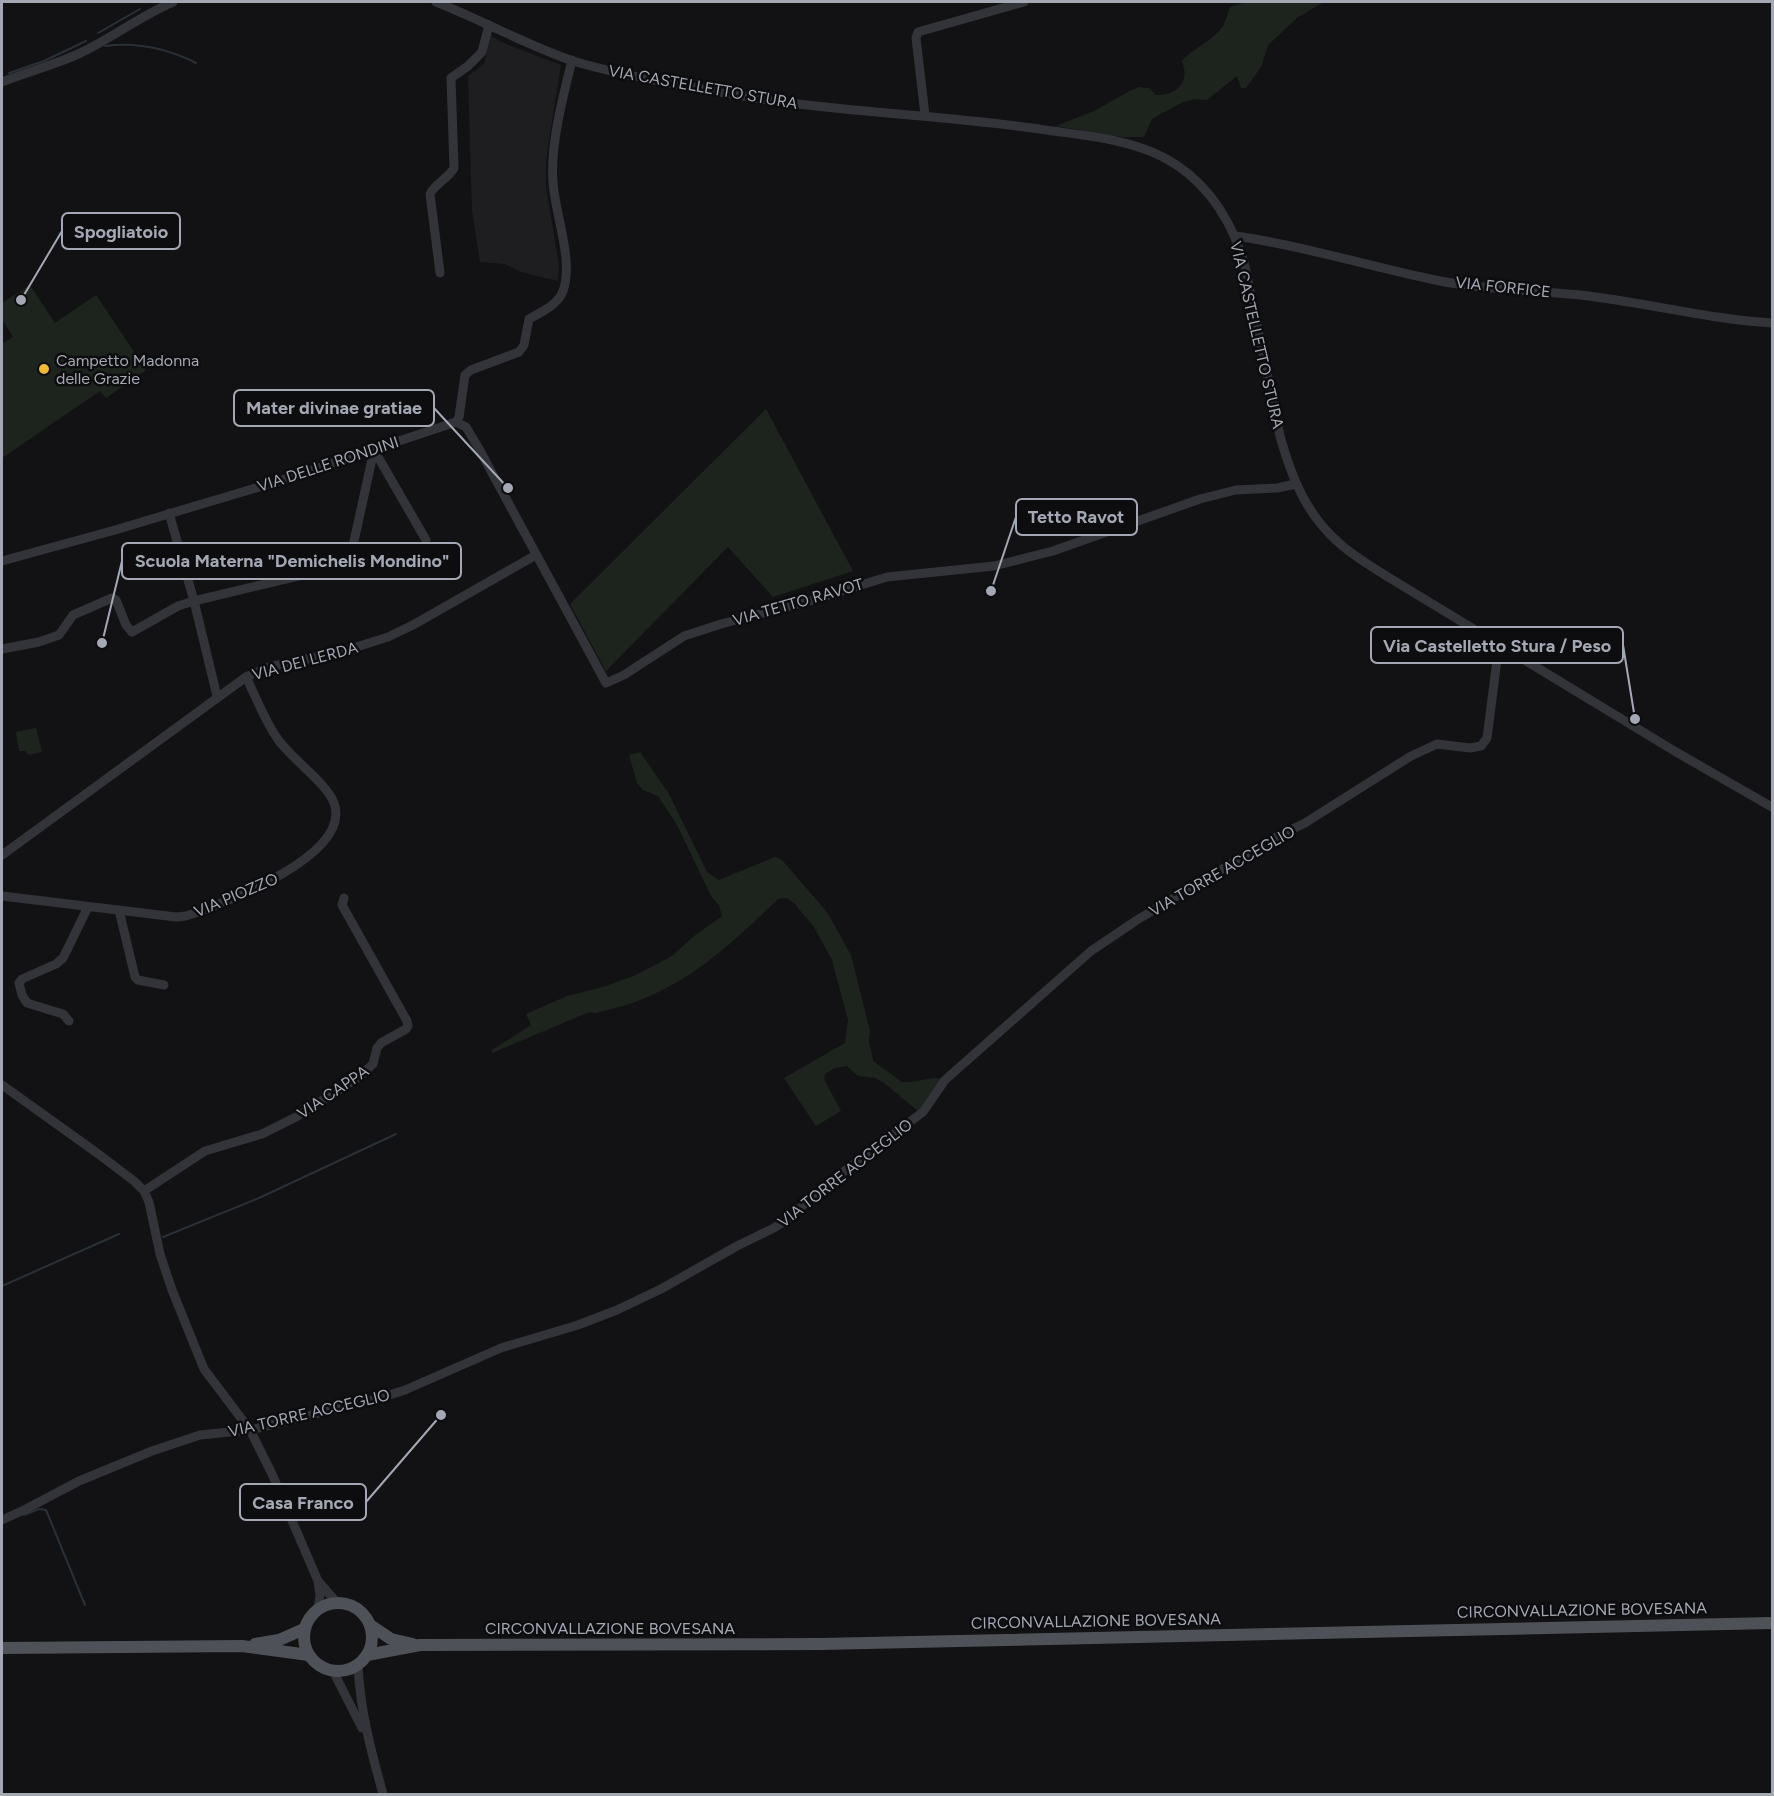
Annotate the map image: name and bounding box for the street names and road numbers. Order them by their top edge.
street label: VIA CASTELLETTO STURA [607,61,799,113]
street label: VIA CASTELLETTO STURA [1226,239,1288,431]
street label: VIA FORFICE [1455,273,1551,301]
street label: VIA DELLE RONDINI [255,432,401,496]
street label: VIA TETTO RAVOT [731,574,866,630]
street label: VIA DEI LERDA [250,638,360,684]
street label: VIA TORRE ACCEGLIO [1146,821,1298,921]
street label: VIA PIOZZO [191,869,281,921]
street label: VIA CAPPA [294,1061,372,1123]
street label: VIA TORRE ACCEGLIO [774,1115,916,1231]
street label: VIA TORRE ACCEGLIO [226,1385,392,1441]
street label: CIRCONVALLAZIONE BOVESANA [1457,1598,1707,1622]
street label: CIRCONVALLAZIONE BOVESANA [971,1609,1221,1633]
street label: CIRCONVALLAZIONE BOVESANA [485,1619,735,1638]

